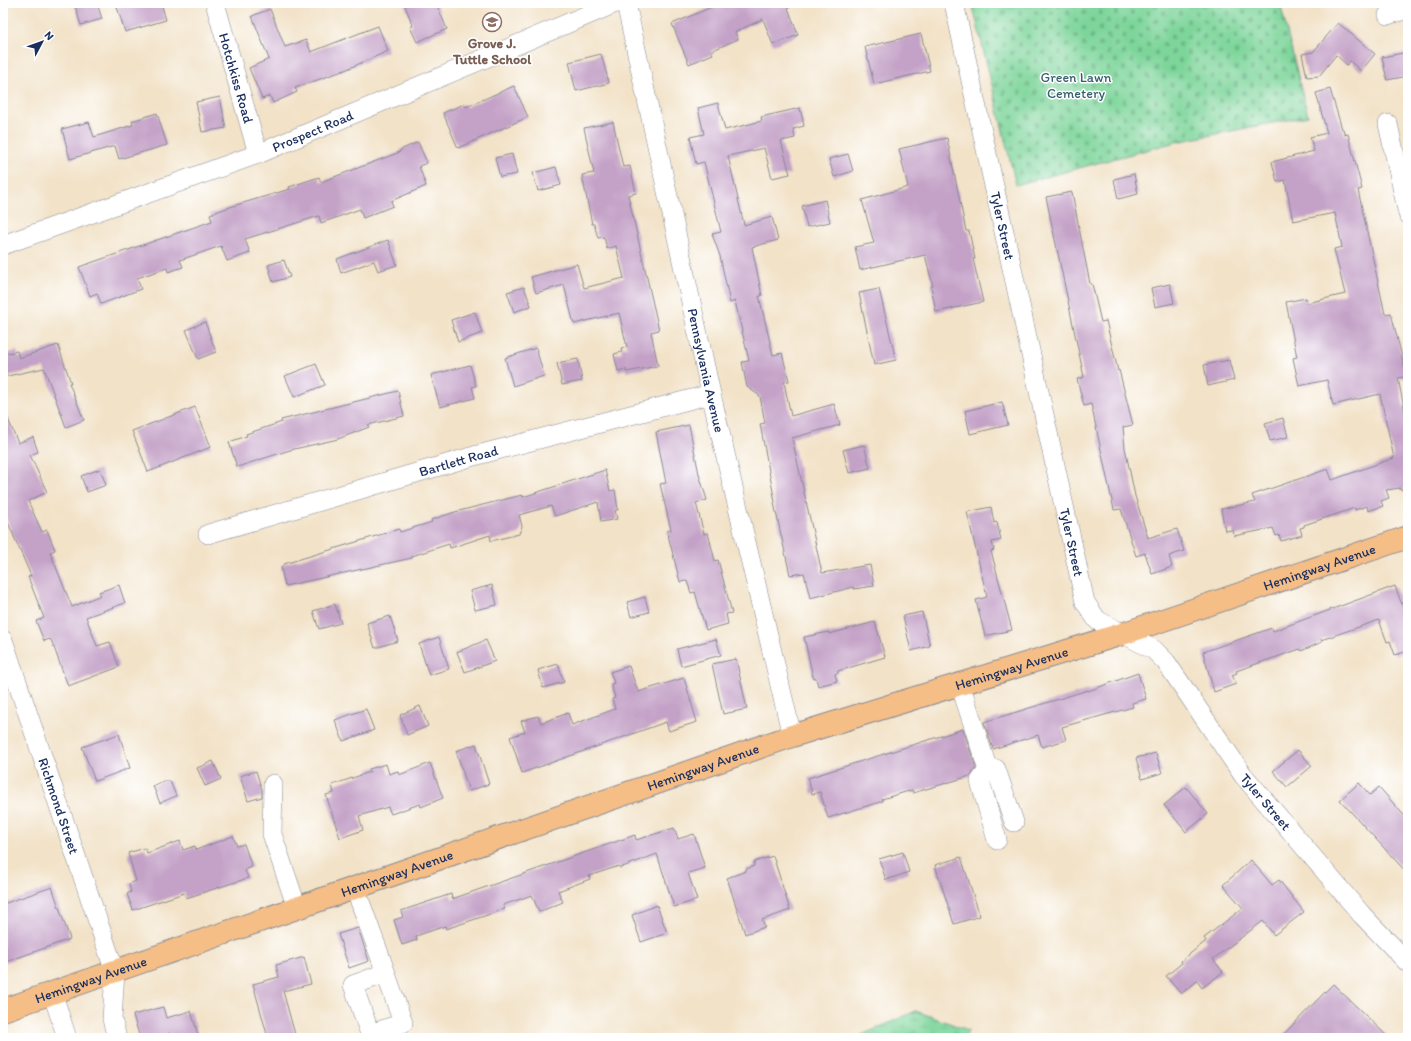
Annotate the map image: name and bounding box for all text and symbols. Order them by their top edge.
school or university icon: Grove J. Tuttle School [481,11,503,33]
north arrow [22,22,62,62]
text: N [42,29,57,43]
street label: Hotchkiss Road [215,31,257,125]
place label: Grove J. Tuttle School [452,35,532,68]
park label: Green Lawn Cemetery [1041,69,1112,102]
street label: Prospect Road [269,106,356,156]
street label: Tyler Street [987,190,1018,261]
street label: Pennsylvania Avenue [684,307,728,434]
street label: Bartlett Road [417,441,500,480]
street label: Tyler Street [1056,506,1088,578]
street label: Hemingway Avenue [1261,540,1378,594]
street label: Hemingway Avenue [953,643,1070,694]
street label: Hemingway Avenue [645,740,761,794]
street label: Richmond Street [35,755,83,856]
street label: Tyler Street [1237,770,1295,834]
street label: Hemingway Avenue [339,846,455,900]
street label: Hemingway Avenue [33,952,149,1007]

